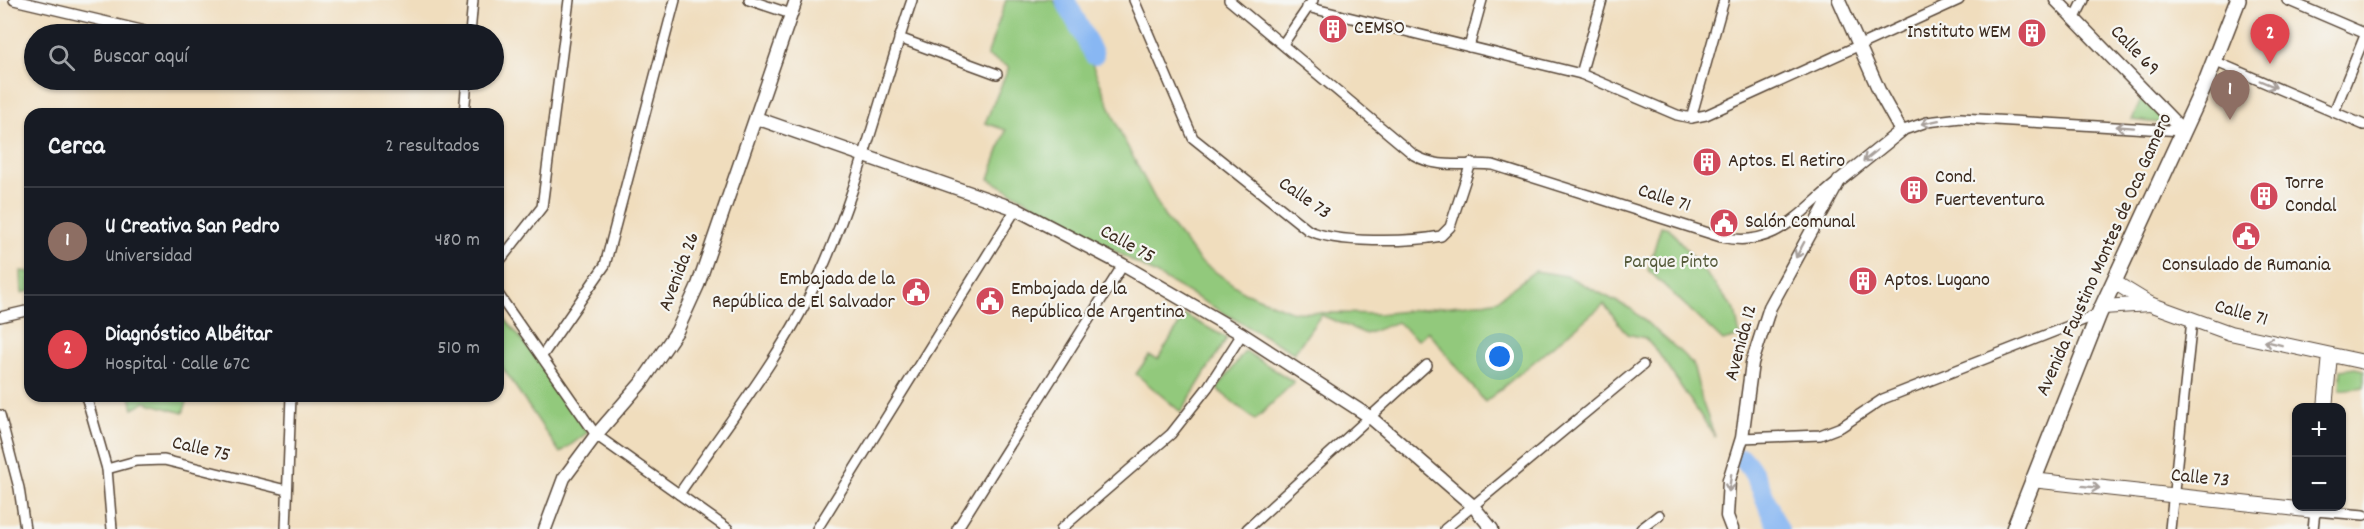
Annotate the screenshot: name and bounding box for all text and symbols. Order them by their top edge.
building icon: CEMSO [1317,13,1349,45]
pin: 2 [2250,14,2290,64]
place label: CEMSO [1354,15,1405,43]
building icon: Instituto WEM [2016,17,2048,49]
place label: Instituto WEM [1907,19,2011,47]
street label: Calle 69 [2103,19,2165,83]
search box [24,24,504,90]
icon: search [45,41,78,74]
text: Buscar aquí [93,42,188,73]
pin: 1 [2210,70,2250,120]
one-way arrow [2258,79,2276,90]
street label: Avenida Faustino Montes de Oca Gamero [2030,109,2180,401]
one-way arrow [1921,116,1940,128]
one-way arrow [2115,122,2135,133]
text: Cerca [48,129,105,166]
text: 2 resultados [385,133,480,161]
building icon: Aptos. El Retiro [1691,146,1723,178]
place label: Aptos. El Retiro [1728,148,1845,176]
one-way arrow [1862,149,1878,162]
place label: Cond. Fuerteventura [1935,164,2045,215]
place label: Torre Condal [2285,170,2337,221]
street label: Calle 73 [1272,171,1336,227]
building icon: Cond. Fuerteventura [1898,174,1930,206]
street label: Calle 71 [1634,177,1694,221]
building icon: Torre Condal [2248,180,2280,212]
public building icon: Salón Comunal [1708,207,1740,239]
place label: Salón Comunal [1745,209,1855,237]
text: U Creativa San Pedro [105,212,280,243]
street label: Calle 75 [1094,218,1160,272]
public building icon: Consulado de Rumania [2230,220,2262,252]
text: 1 [65,227,70,255]
text: 480 m [434,227,480,255]
street label: Avenida 26 [652,228,708,316]
one-way arrow [1794,241,1806,258]
text: Universidad [105,243,192,271]
park label: Parque Pinto [1623,249,1719,277]
place label: Consulado de Rumania [2162,252,2331,280]
building icon: Aptos. Lugano [1847,265,1879,297]
place label: Embajada de la República de El Salvador [712,266,896,317]
place label: Aptos. Lugano [1884,267,1990,295]
public building icon: Embajada de la República de El Salvador [900,276,932,308]
place label: Embajada de la República de Argentina [1011,276,1185,327]
public building icon: Embajada de la República de Argentina [974,285,1006,317]
street label: Calle 71 [2211,293,2271,335]
street label: Avenida 12 [1718,302,1766,384]
text: Diagnóstico Albéitar [105,320,272,351]
text: 2 [63,335,72,363]
text: 510 m [437,335,480,363]
one-way arrow [2264,337,2283,349]
your location [1485,342,1514,371]
text: Hospital · Calle 67C [105,351,250,379]
map controls [2292,403,2346,511]
button: + [2292,403,2346,457]
street label: Calle 75 [169,430,233,470]
button: − [2292,457,2346,511]
street label: Calle 73 [2169,462,2231,496]
one-way arrow [1724,473,1735,492]
one-way arrow [2080,482,2100,493]

